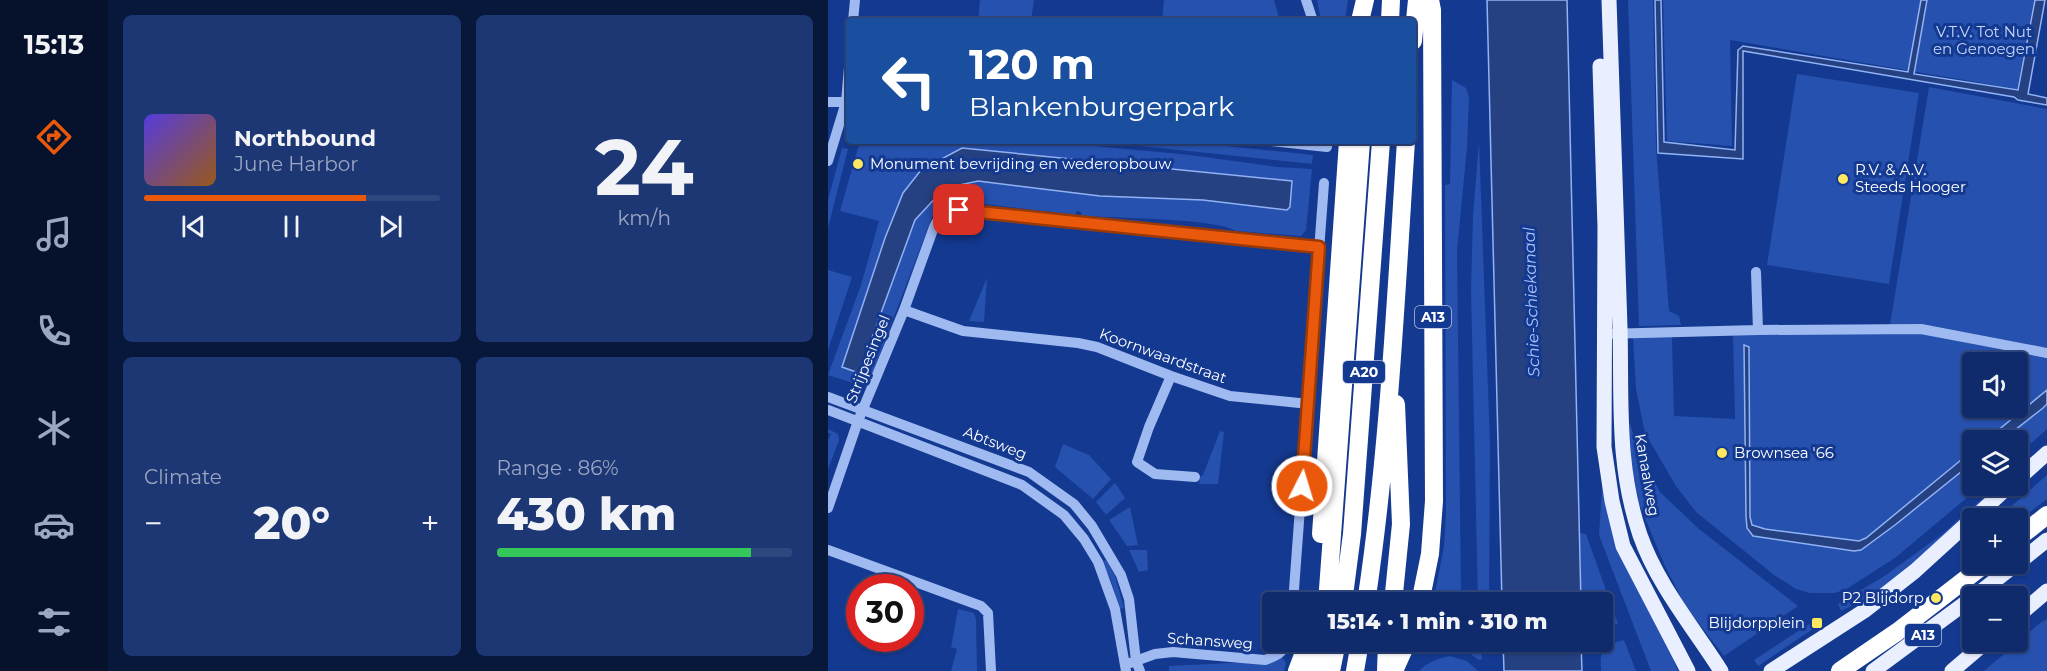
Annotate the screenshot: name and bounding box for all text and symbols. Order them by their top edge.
park label: V.T.V. Tot Nut en Genoegen [1933,22,2035,58]
text: 15:13 [24,28,84,61]
text: 120 m [969,38,1095,90]
icon: left [870,42,948,120]
text: Blankenburgerpark [969,90,1234,123]
icon: directions [33,116,75,158]
text: 24 [595,119,694,215]
text: Northbound [234,125,376,152]
text: June Harbor [234,152,358,176]
place label: Monument bevrijding en wederopbouw [870,154,1172,173]
marker: Monument bevrijding en wederopbouw [851,157,865,171]
place label: R.V. & A.V. Steeds Hooger [1855,160,1966,196]
marker: R.V. & A.V. Steeds Hooger [1836,172,1850,186]
pin [933,184,984,235]
icon: arrive [942,193,975,226]
text: km/h [618,206,671,230]
icon: previous [177,210,210,243]
icon: pause [275,210,308,243]
icon: next [374,210,407,243]
icon: music [33,213,75,255]
water label: Schie-Schiekanaal [1519,226,1544,377]
road number: A13 [1415,306,1451,328]
icon: phone [33,310,75,352]
street label: Strijpesingel [841,312,894,406]
street label: Koornwaardstraat [1097,324,1229,387]
map controls [1962,352,2028,652]
button: sound [1962,352,2028,418]
road number: A20 [1343,361,1385,383]
icon: climate [33,407,75,449]
street label: Abtsweg [961,422,1030,463]
button: layers [1962,430,2028,496]
street label: Kanaalweg [1631,432,1664,518]
place label: Brownsea '66 [1734,443,1834,462]
marker: Brownsea '66 [1715,446,1729,460]
position arrow [1270,454,1334,518]
text: Range · 86% [497,456,619,480]
text: Climate [144,465,222,489]
text: 430 km [497,486,676,541]
text: 20° [253,495,330,550]
text: − [144,503,163,543]
text: + [421,503,439,543]
icon: car [33,504,75,546]
button: + [1962,508,2028,574]
speed limit sign: 30 [846,574,924,652]
button: − [1962,586,2028,652]
place label: P2 Blijdorp [1842,588,1924,607]
marker: P2 Blijdorp [1929,591,1943,605]
icon: filters [33,601,75,643]
text: 15:14 · 1 min · 310 m [1328,608,1547,635]
place label: Blijdorpplein [1708,613,1805,632]
marker: Blijdorpplein [1810,616,1824,630]
road number: A13 [1905,624,1941,646]
street label: Schansweg [1166,628,1254,653]

